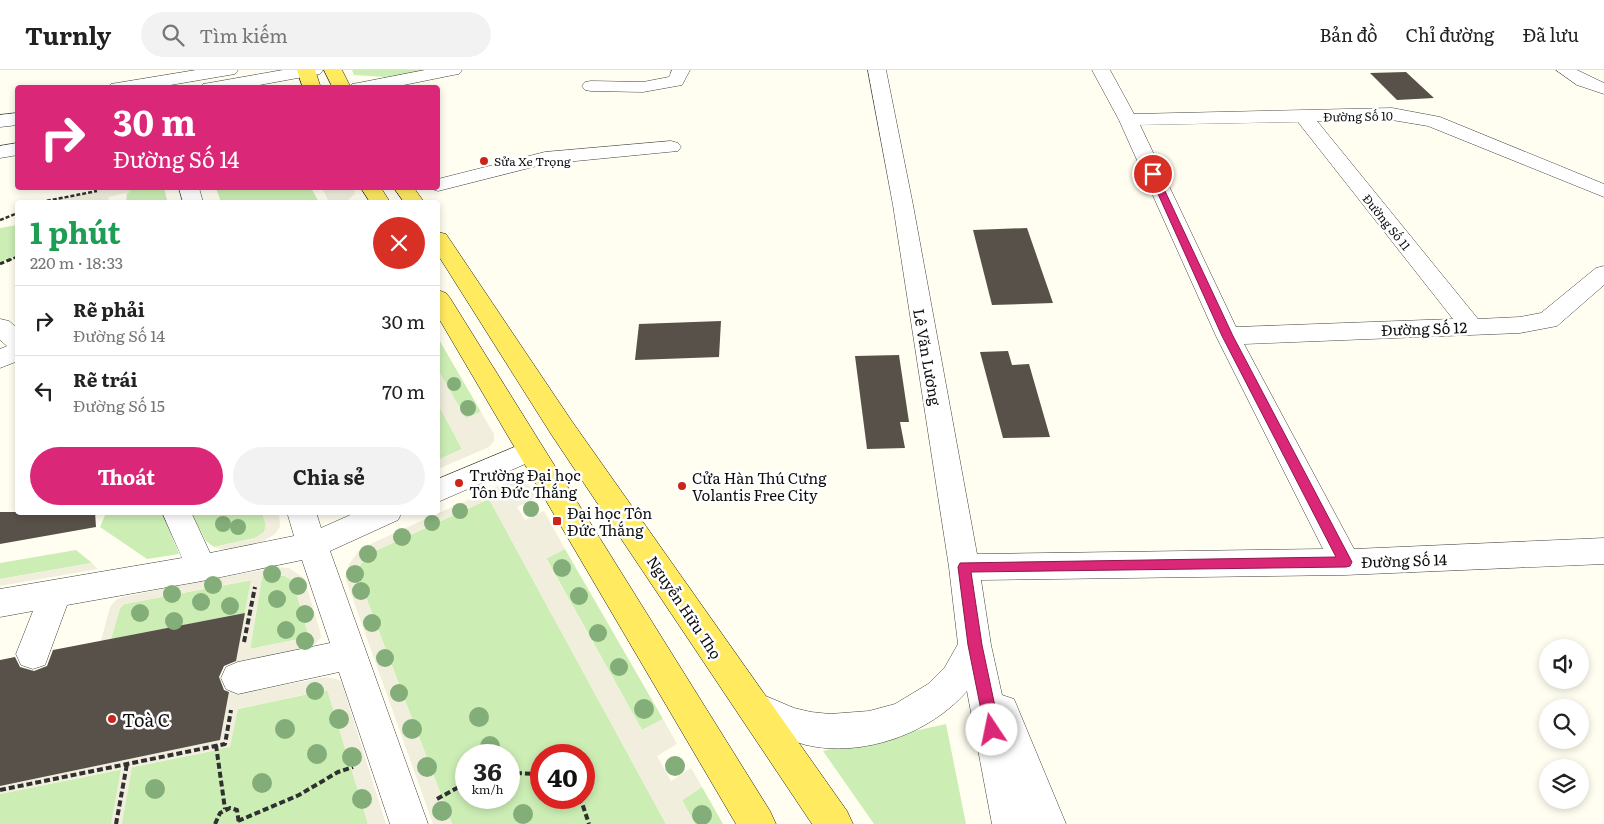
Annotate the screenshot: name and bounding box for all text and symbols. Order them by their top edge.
search box [141,12,491,57]
text: Turnly [25,17,111,52]
icon: search [159,21,187,49]
text: Tìm kiếm [199,21,288,49]
text: Bản đồ [1319,21,1377,48]
text: Chỉ đường [1405,21,1494,48]
text: Đã lưu [1522,21,1579,48]
text: 30 m [113,95,196,147]
icon: right [30,105,95,170]
street label: Đường Số 10 [1323,106,1393,126]
text: Đường Số 14 [113,142,239,175]
place label: Sửa Xe Trọng [494,152,571,170]
pin [1132,153,1174,195]
marker: Sửa Xe Trọng [478,155,490,167]
icon: arrive [1139,160,1167,188]
street label: Đường Số 11 [1359,190,1415,254]
text: 1 phút [30,209,121,253]
button: close [373,217,425,269]
text: 220 m · 18:33 [30,250,123,274]
text: Rẽ phải [73,295,145,323]
icon: right [30,307,58,335]
text: 30 m [381,307,425,335]
street label: Lê Văn Lương [908,307,948,408]
street label: Đường Số 12 [1381,315,1468,341]
text: Đường Số 14 [73,323,165,347]
text: Rẽ trái [73,365,138,393]
icon: left [30,377,58,405]
text: 70 m [382,377,425,405]
text: Đường Số 15 [73,393,165,417]
button: Thoát [30,447,223,505]
button: Chia sẻ [233,447,425,505]
place label: Trường Đại học Tôn Đức Thắng [469,463,581,503]
place label: Cửa Hàn Thú Cưng Volantis Free City [692,466,827,506]
marker: Trường Đại học Tôn Đức Thắng [453,477,465,489]
marker: Cửa Hàn Thú Cưng Volantis Free City [676,480,688,492]
place label: Đại học Tôn Đức Thắng [567,501,652,541]
marker: Đại học Tôn Đức Thắng [551,515,563,527]
street label: Đường Số 14 [1361,547,1447,573]
street label: Nguyễn Hữu Thọ [642,551,728,664]
map controls [1539,639,1589,809]
button: sound [1539,639,1589,689]
button: search [1539,699,1589,749]
position arrow [965,703,1017,755]
place label: Toà C [122,706,170,733]
marker: Toà C [106,713,118,725]
speed limit sign: 40 [530,744,595,809]
text: 36 [473,752,502,789]
button: layers [1539,759,1589,809]
text: km/h [472,780,503,798]

